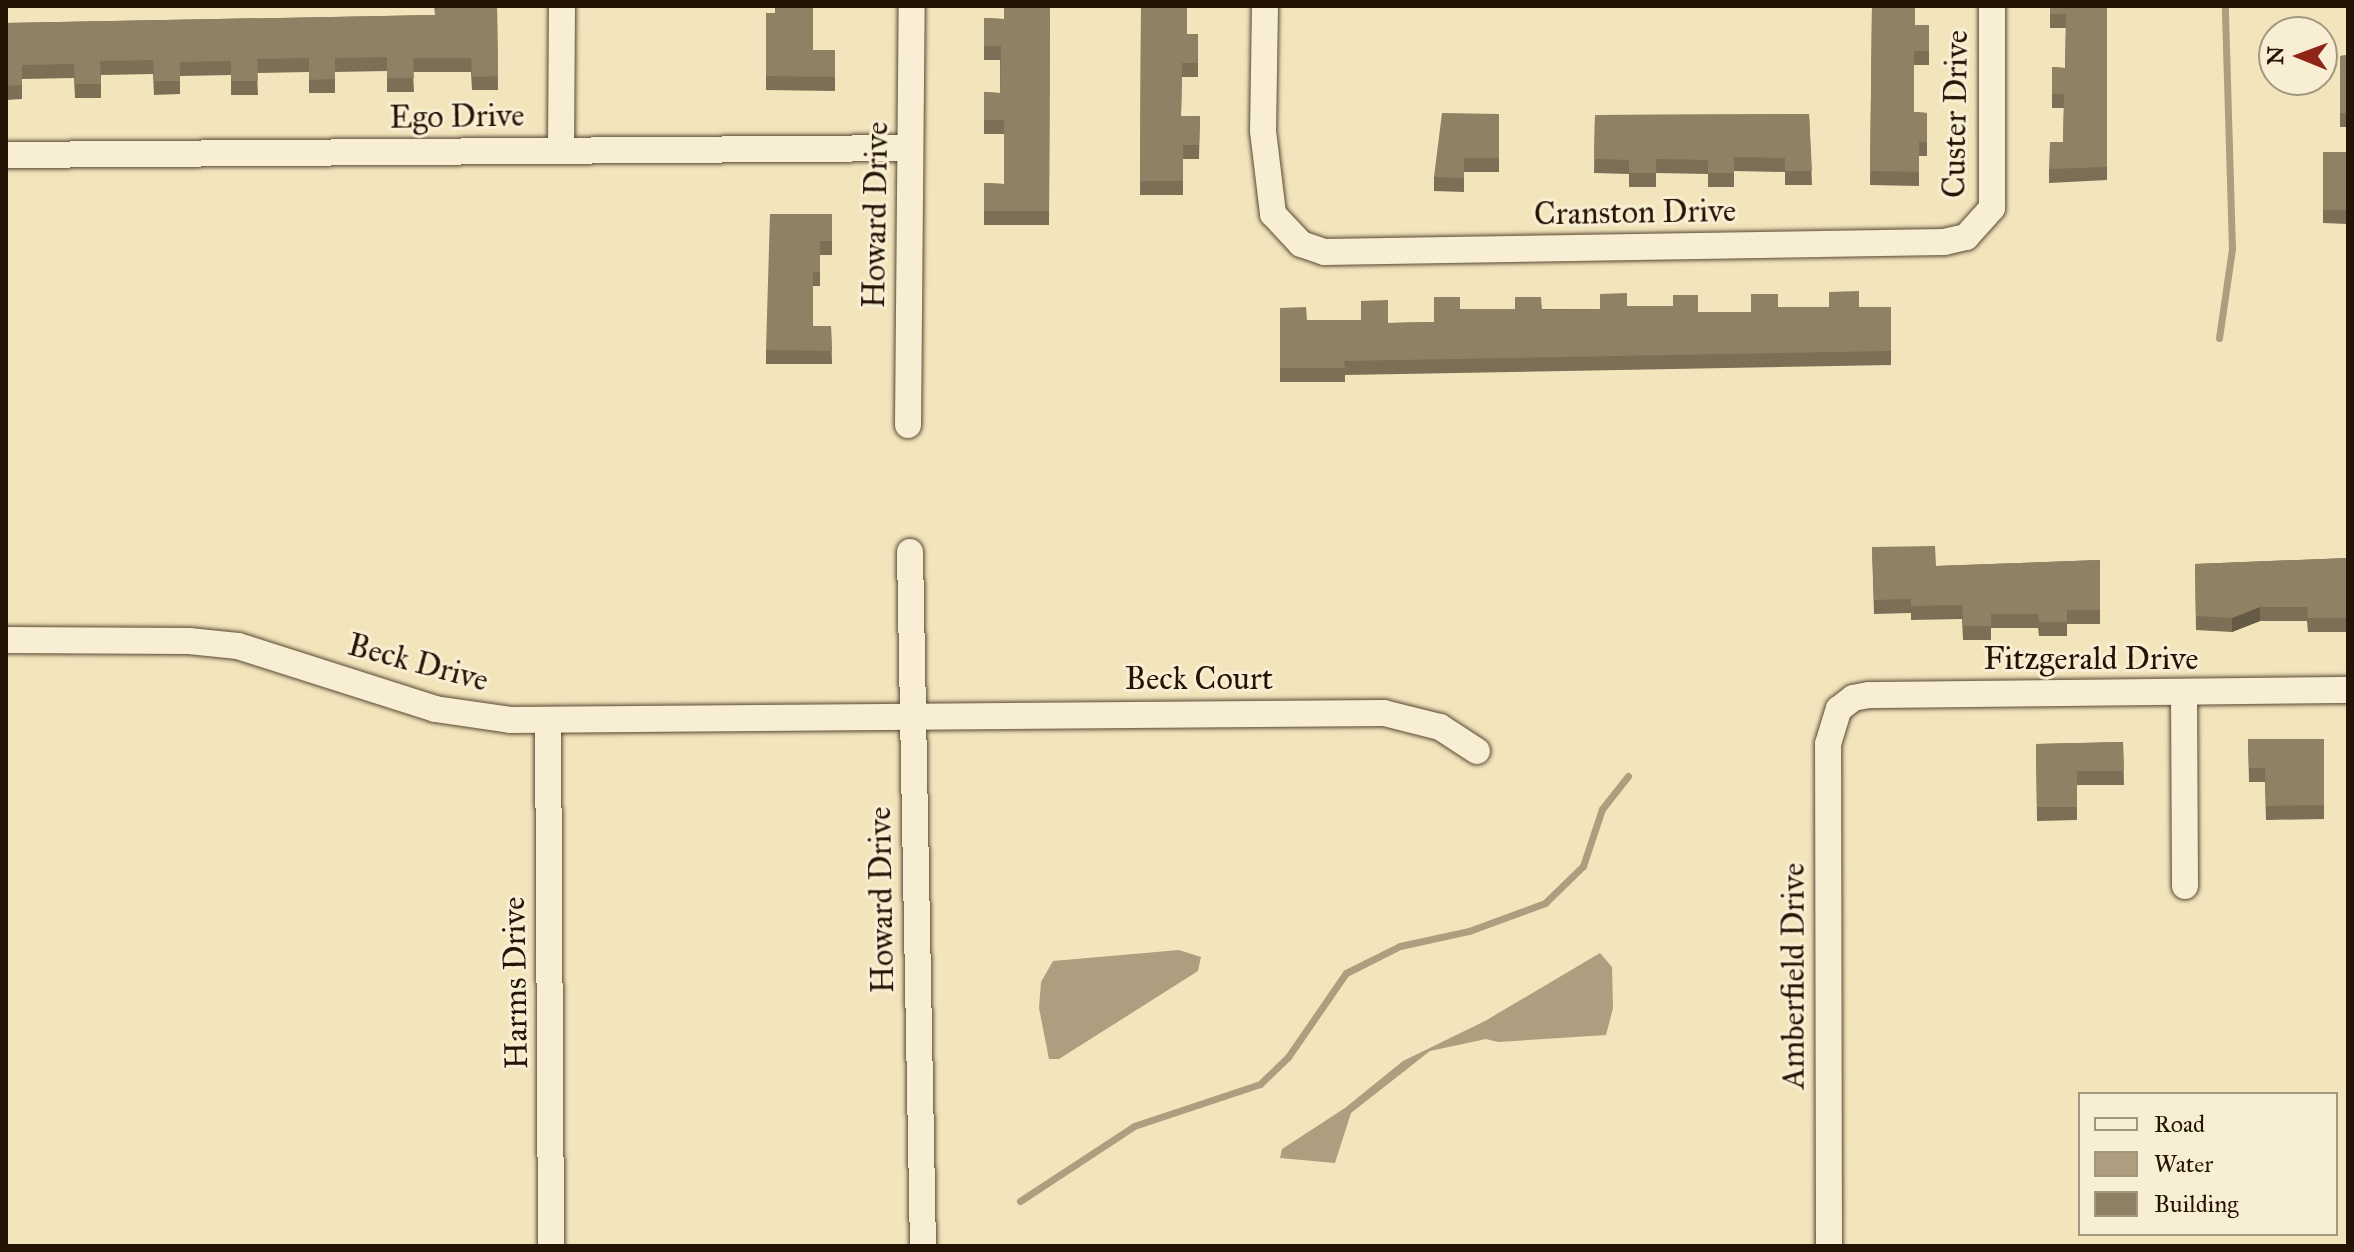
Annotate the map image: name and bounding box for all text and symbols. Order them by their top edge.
north arrow [2258,16,2338,96]
street label: Custer Drive [1935,30,1977,198]
text: N [2262,46,2289,65]
street label: Ego Drive [389,97,525,137]
street label: Howard Drive [855,121,897,309]
street label: Cranston Drive [1534,192,1736,234]
street label: Beck Drive [344,626,492,700]
street label: Fitzgerald Drive [1984,640,2198,678]
street label: Beck Court [1125,660,1273,698]
street label: Howard Drive [861,806,903,994]
street label: Amberfield Drive [1775,863,1813,1089]
street label: Harms Drive [495,896,537,1070]
legend [2078,1092,2338,1236]
text: Road [2154,1109,2205,1139]
text: Water [2154,1149,2213,1179]
text: Building [2154,1189,2239,1219]

